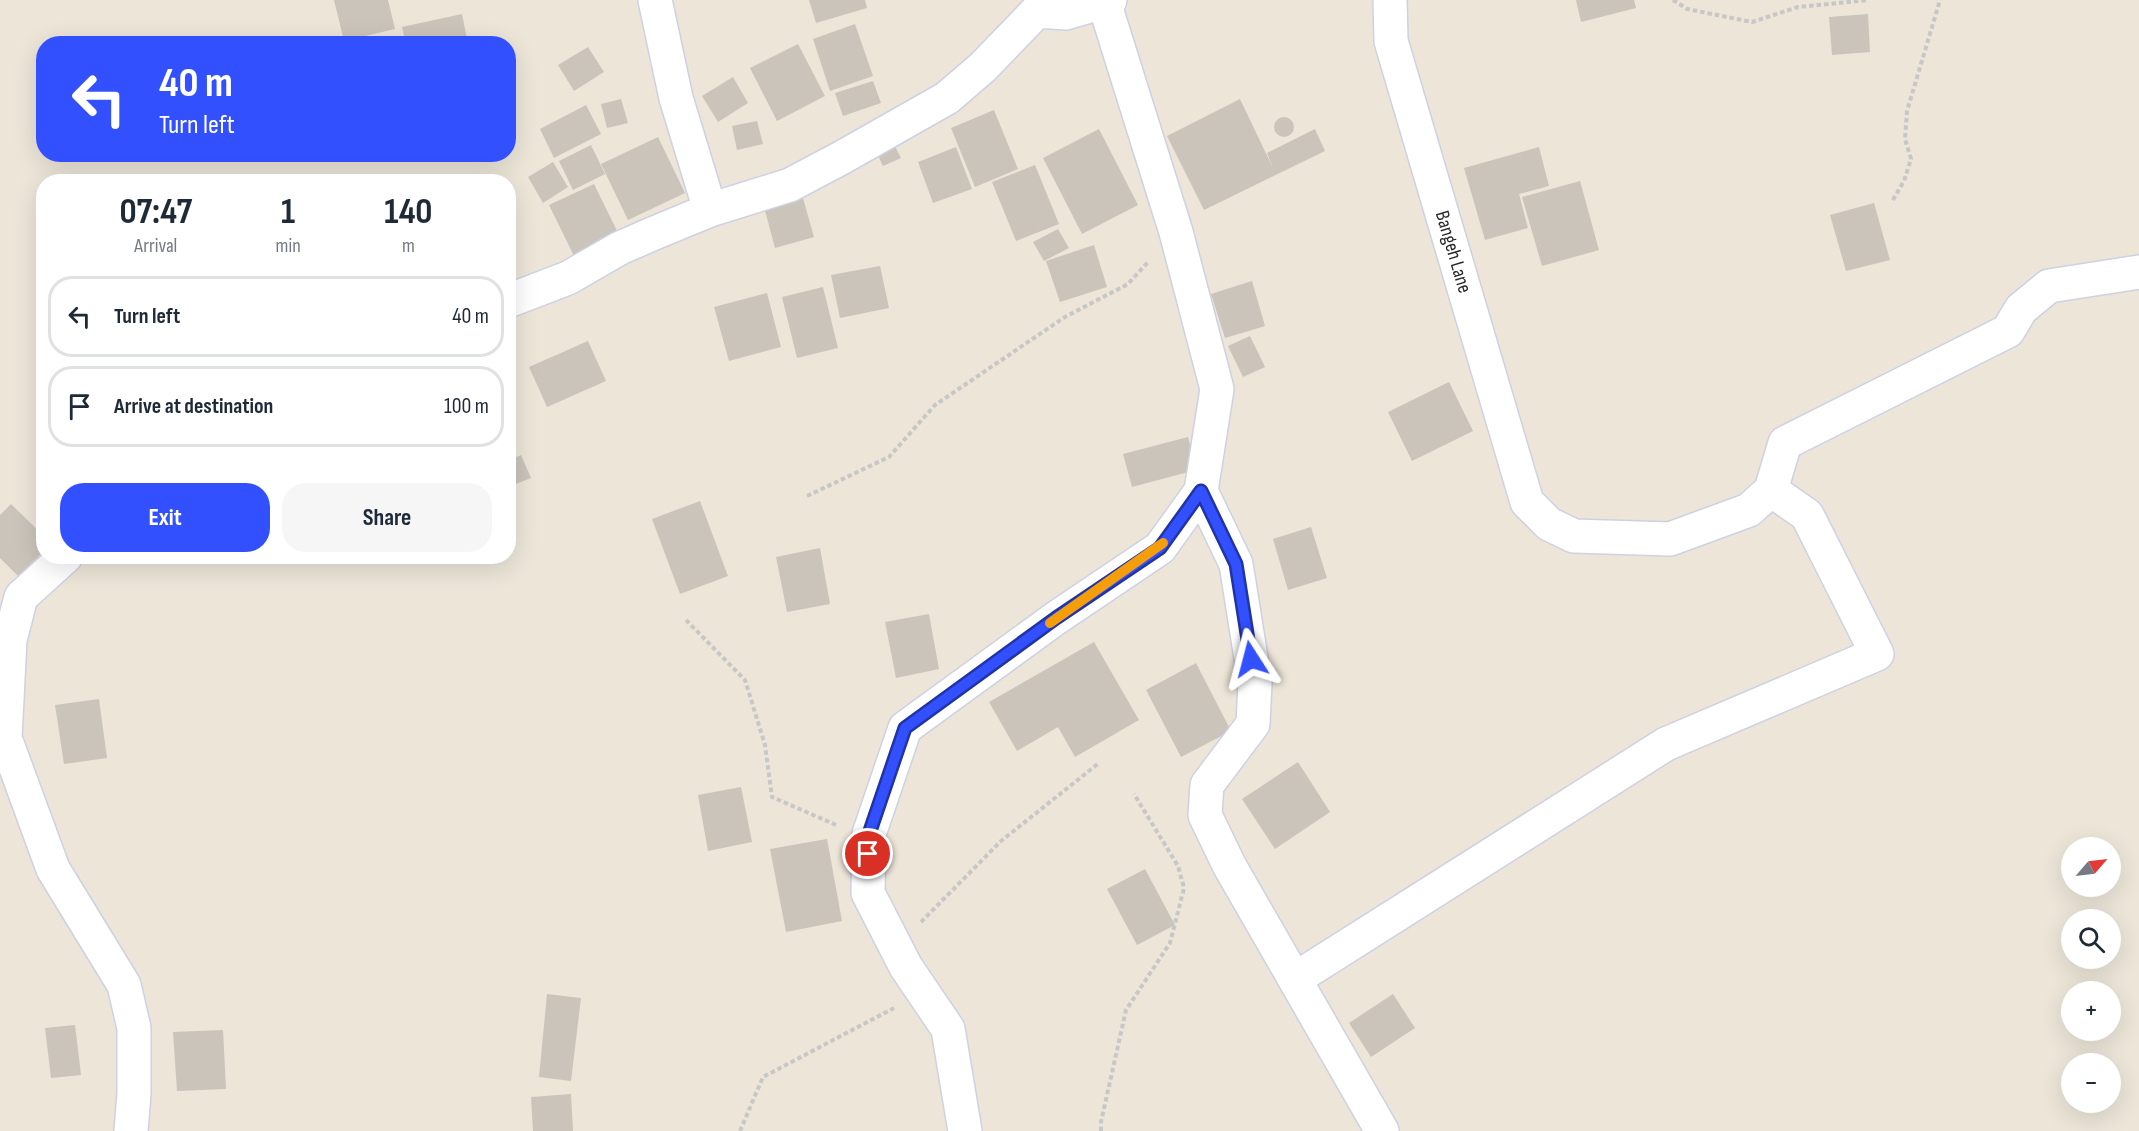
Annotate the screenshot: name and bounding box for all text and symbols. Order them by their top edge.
text: 40 m [159,58,233,109]
icon: left [60,60,138,138]
text: Turn left [159,109,235,141]
text: 07:47 [119,191,192,234]
text: 1 [281,191,295,234]
text: 140 [384,191,433,234]
street label: Bangeh Lane [1430,208,1477,296]
text: Arrival [134,234,177,258]
text: min [276,234,301,258]
text: m [402,234,415,258]
icon: left [63,300,96,333]
text: Turn left [114,303,180,330]
text: 40 m [452,303,489,330]
icon: arrive [63,390,96,423]
text: Arrive at destination [114,393,273,420]
text: 100 m [444,393,489,420]
button: Exit [60,483,270,552]
button: Share [282,483,492,552]
position arrow [1219,627,1283,691]
pin [842,828,893,879]
icon: arrive [851,837,884,870]
north arrow [2061,837,2121,897]
map controls [2061,837,2121,1113]
button: search [2061,909,2121,969]
button: + [2061,981,2121,1041]
button: − [2061,1053,2121,1113]

